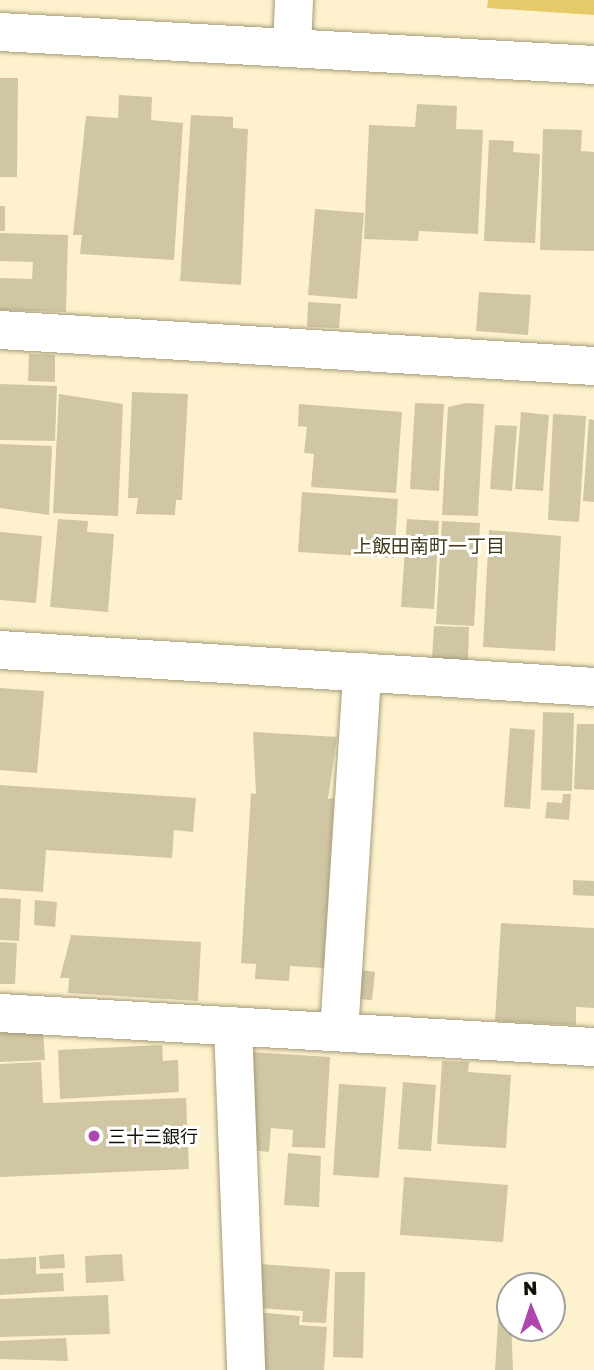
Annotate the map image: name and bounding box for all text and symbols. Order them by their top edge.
district label: 上飯田南町一丁目 [353,535,505,557]
place label: 三十三銀行 [108,1125,198,1147]
marker: 三十三銀行 [86,1128,102,1144]
north arrow [496,1272,566,1342]
text: N [523,1276,538,1299]

